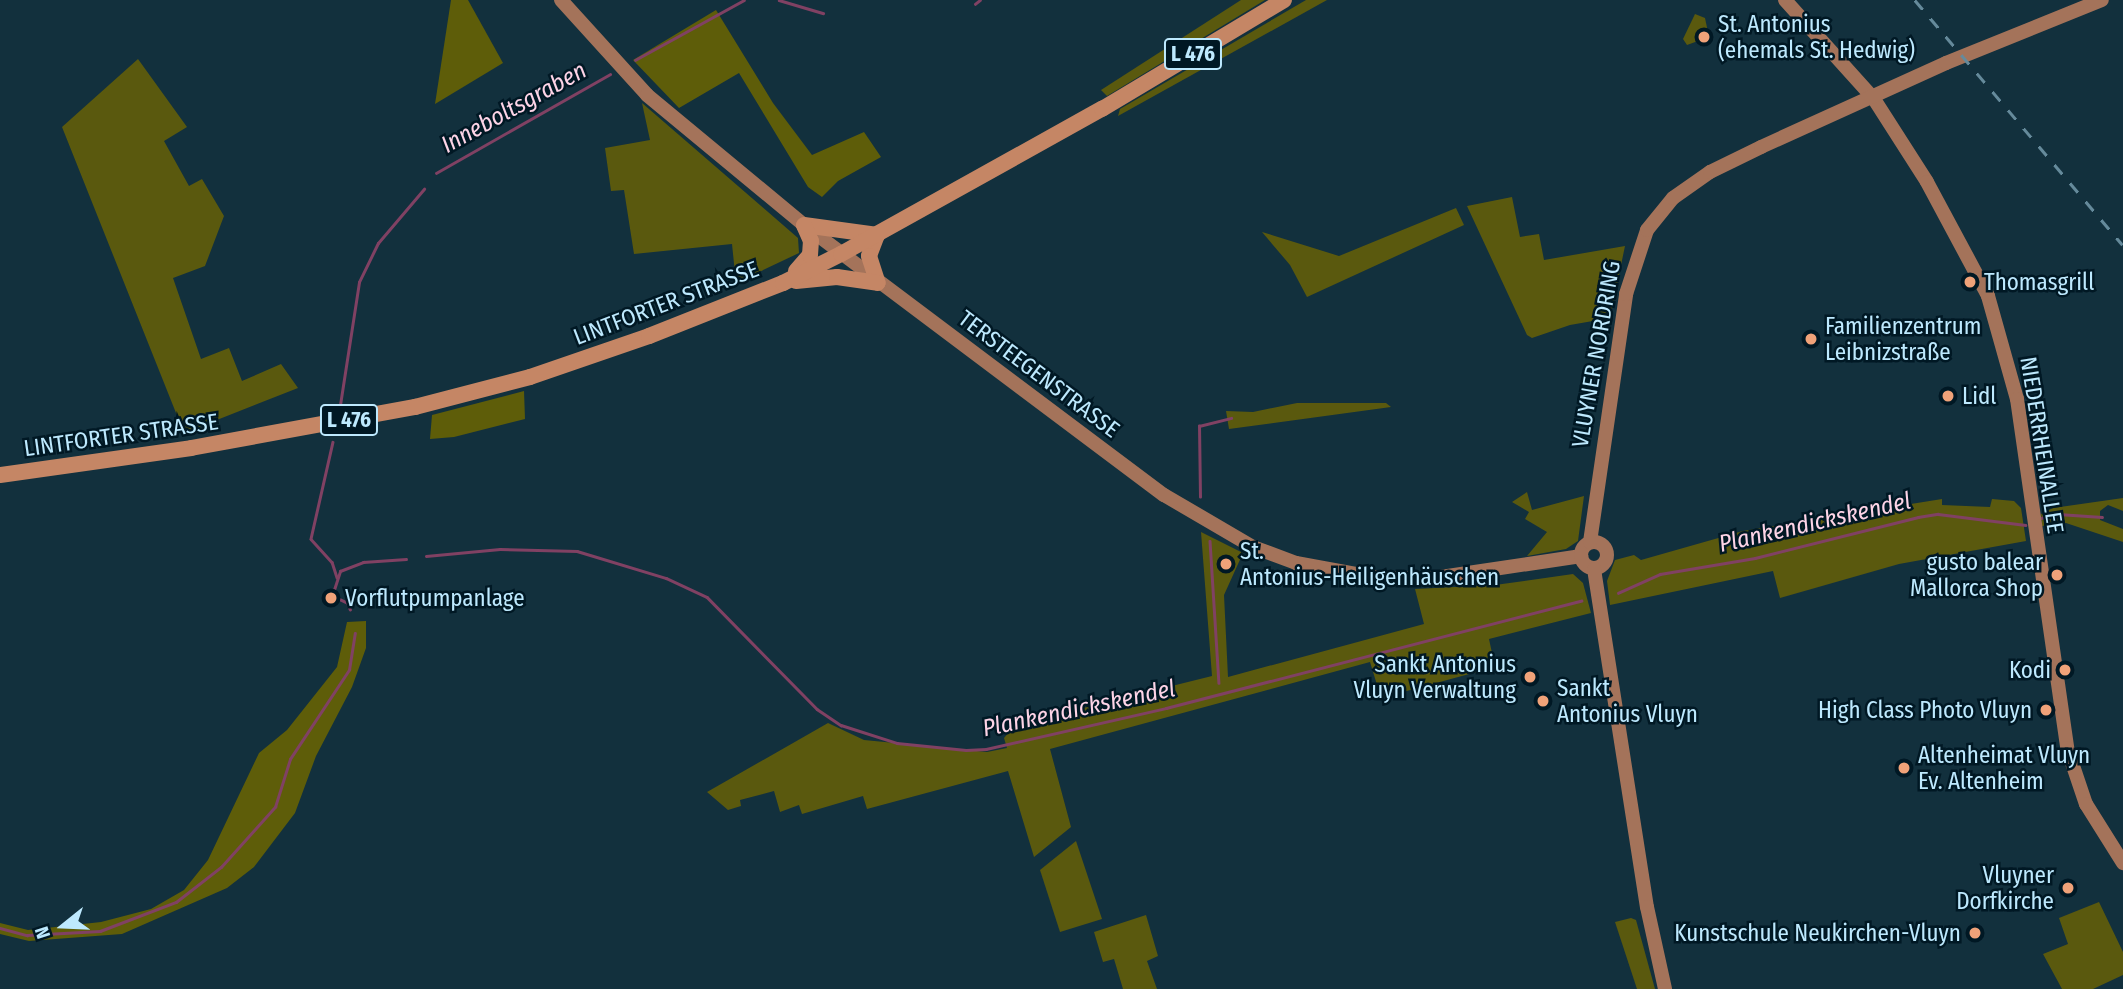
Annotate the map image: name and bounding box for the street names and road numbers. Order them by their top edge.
road number: L 476 [1163,36,1223,72]
street label: LINTFORTER STRASSE [570,255,762,351]
street label: VLUYNER NORDRING [1566,259,1626,449]
street label: TERSTEEGENSTRASSE [953,305,1125,443]
street label: NIEDERRHEINALLEE [2014,355,2070,535]
road number: L 476 [319,402,379,438]
street label: LINTFORTER STRASSE [22,408,220,462]

